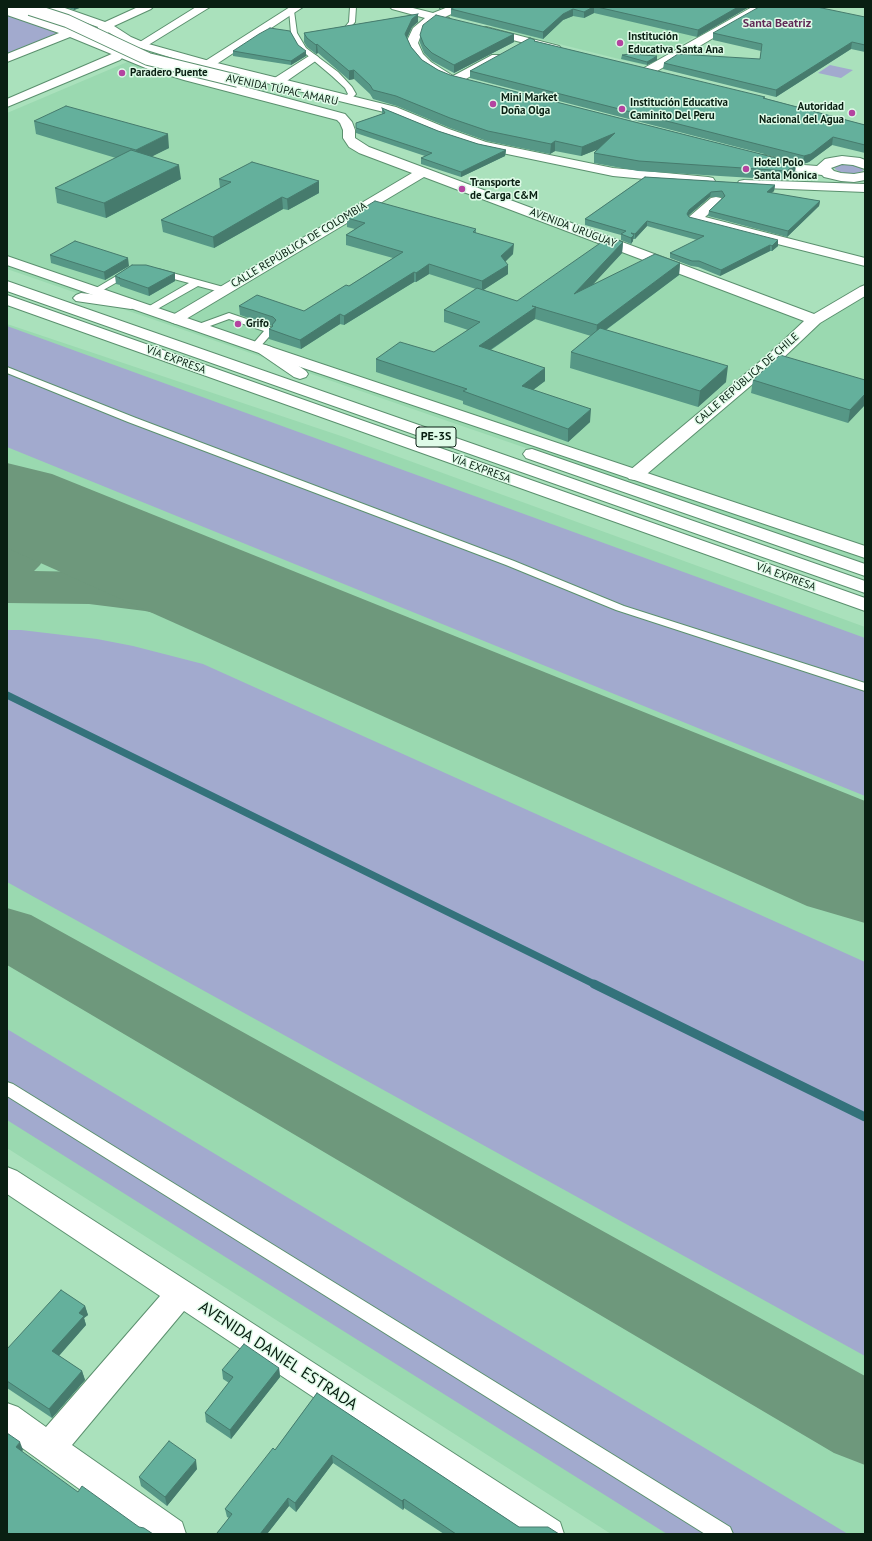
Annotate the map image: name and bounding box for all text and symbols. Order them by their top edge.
district label: Santa Beatriz [743,17,811,31]
place label: Institución Educativa Santa Ana [628,30,724,56]
marker: Institución Educativa Santa Ana [615,38,625,48]
place label: Paradero Puente [130,66,208,80]
marker: Paradero Puente [117,68,127,78]
street label: AVENIDA TÚPAC AMARU [225,72,339,108]
place label: Mini Market Doña Olga [501,91,557,117]
place label: Institución Educativa Caminito Del Peru [630,96,728,122]
marker: Mini Market Doña Olga [488,99,498,109]
place label: Autoridad Nacional del Agua [759,100,844,126]
marker: Institución Educativa Caminito Del Peru [617,104,627,114]
marker: Autoridad Nacional del Agua [847,108,857,118]
place label: Hotel Polo Santa Monica [754,156,817,182]
marker: Hotel Polo Santa Monica [741,164,751,174]
place label: Transporte de Carga C&M [470,176,538,202]
marker: Transporte de Carga C&M [457,184,467,194]
street label: CALLE REPÚBLICA DE COLOMBIA [229,199,369,291]
street label: AVENIDA URUGUAY [528,205,618,251]
place label: Grifo [246,317,269,331]
marker: Grifo [233,319,243,329]
street label: CALLE REPÚBLICA DE CHILE [692,330,802,428]
street label: VÍA EXPRESA [144,343,208,377]
road number: PE-3S [416,427,456,447]
street label: VÍA EXPRESA [449,452,513,486]
street label: VÍA EXPRESA [754,560,818,594]
street label: AVENIDA DANIEL ESTRADA [195,1298,361,1414]

